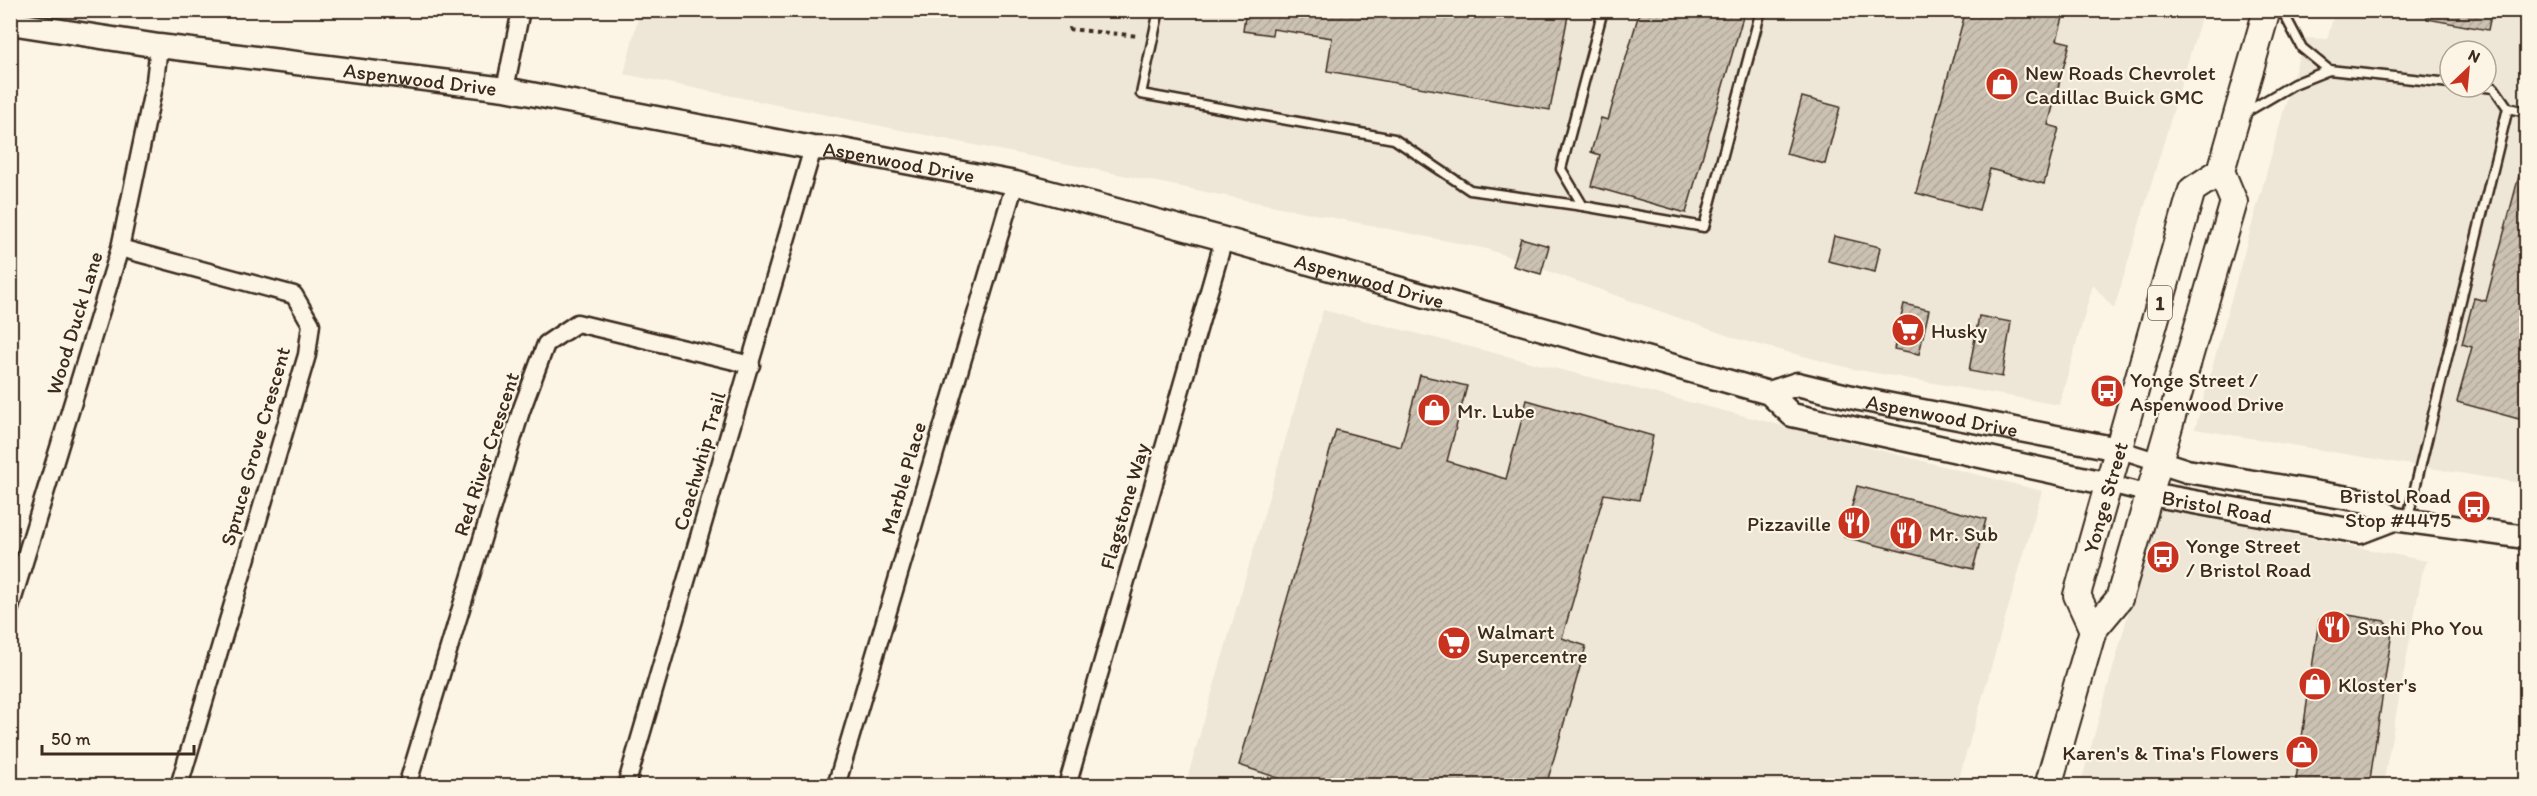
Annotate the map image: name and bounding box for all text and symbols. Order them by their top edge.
north arrow [2438,39,2498,99]
text: N [2465,45,2483,67]
street label: Aspenwood Drive [342,57,498,100]
place label: New Roads Chevrolet Cadillac Buick GMC [2025,60,2216,109]
shop icon: New Roads Chevrolet Cadillac Buick GMC [1984,66,2020,102]
street label: Aspenwood Drive [822,136,977,188]
street label: Aspenwood Drive [1292,247,1447,313]
street label: Wood Duck Lane [40,248,108,398]
road number: 1 [2148,286,2172,320]
supermarket icon: Husky [1890,312,1926,348]
place label: Husky [1931,318,1987,343]
street label: Spruce Grove Crescent [215,344,295,548]
place label: Yonge Street / Aspenwood Drive [2130,367,2284,416]
street label: Red River Crescent [448,369,524,539]
bus stop icon: Yonge Street / Aspenwood Drive [2089,373,2125,409]
street label: Aspenwood Drive [1864,388,2020,442]
street label: Coachwhip Trail [667,389,731,533]
shop icon: Mr. Lube [1416,392,1452,428]
place label: Mr. Lube [1457,398,1535,423]
street label: Marble Place [875,419,931,537]
street label: Yonge Street [2077,439,2132,556]
street label: Flagstone Way [1094,440,1154,572]
place label: Bristol Road Stop #4475 [2340,483,2451,532]
street label: Bristol Road [2160,484,2274,528]
bus stop icon: Bristol Road Stop #4475 [2456,489,2492,525]
restaurant icon: Pizzaville [1836,505,1872,541]
place label: Pizzaville [1747,511,1831,536]
restaurant icon: Mr. Sub [1888,515,1924,551]
place label: Mr. Sub [1929,521,1998,546]
place label: Yonge Street / Bristol Road [2186,533,2311,582]
bus stop icon: Yonge Street / Bristol Road [2145,539,2181,575]
restaurant icon: Sushi Pho You [2316,609,2352,645]
place label: Sushi Pho You [2357,615,2483,640]
place label: Walmart Supercentre [1477,619,1587,668]
supermarket icon: Walmart Supercentre [1436,625,1472,661]
shop icon: Kloster's [2297,666,2333,702]
place label: Kloster's [2338,672,2417,697]
scale bar [42,718,194,756]
text: 50 m [51,728,91,750]
shop icon: Karen's & Tina's Flowers [2284,734,2320,770]
place label: Karen's & Tina's Flowers [2062,740,2279,765]

